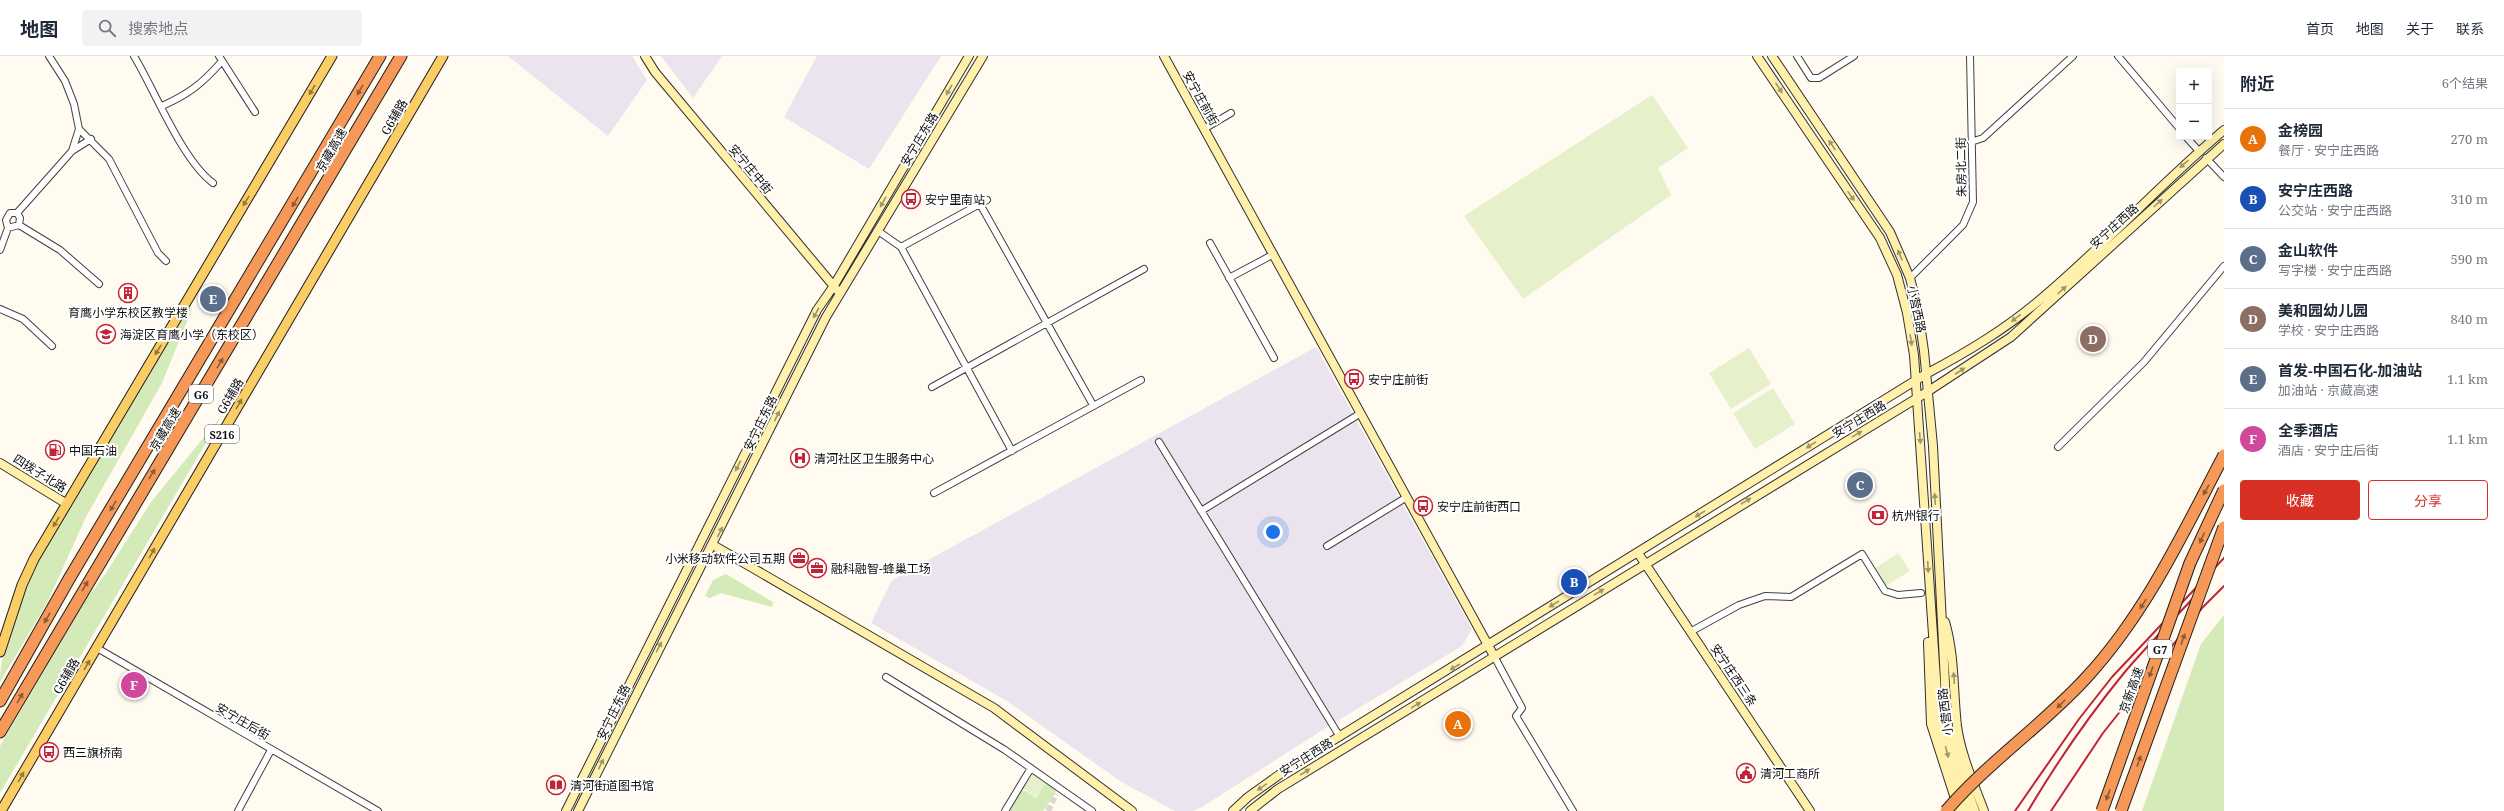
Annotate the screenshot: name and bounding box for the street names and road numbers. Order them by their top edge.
street label: 安宁庄前街 [1179,68,1223,128]
street label: G6辅路 [377,96,411,138]
street label: 安宁庄东路 [896,109,942,169]
street label: 京藏高速 [312,125,350,175]
street label: 朱房北二街 [1952,137,1970,197]
street label: 安宁庄中街 [725,141,777,197]
street label: 安宁庄西路 [2086,200,2142,252]
street label: 小营西路 [1904,284,1930,334]
street label: G6辅路 [213,375,247,417]
road number: G6 [189,385,213,403]
street label: 安宁庄东路 [739,392,781,454]
street label: 安宁庄西路 [1829,396,1889,442]
street label: 京藏高速 [145,404,185,454]
road number: S216 [205,425,239,443]
street label: 四拨子北路 [10,450,70,496]
street label: 安宁庄西三条 [1707,640,1761,710]
road number: G7 [2148,640,2172,658]
street label: G6辅路 [49,655,83,697]
street label: 京新高速 [2115,665,2147,715]
street label: 安宁庄东路 [592,681,634,743]
street label: 小营西路 [1934,687,1956,737]
street label: 安宁庄后街 [213,699,273,743]
street label: 安宁庄西路 [1276,734,1336,780]

